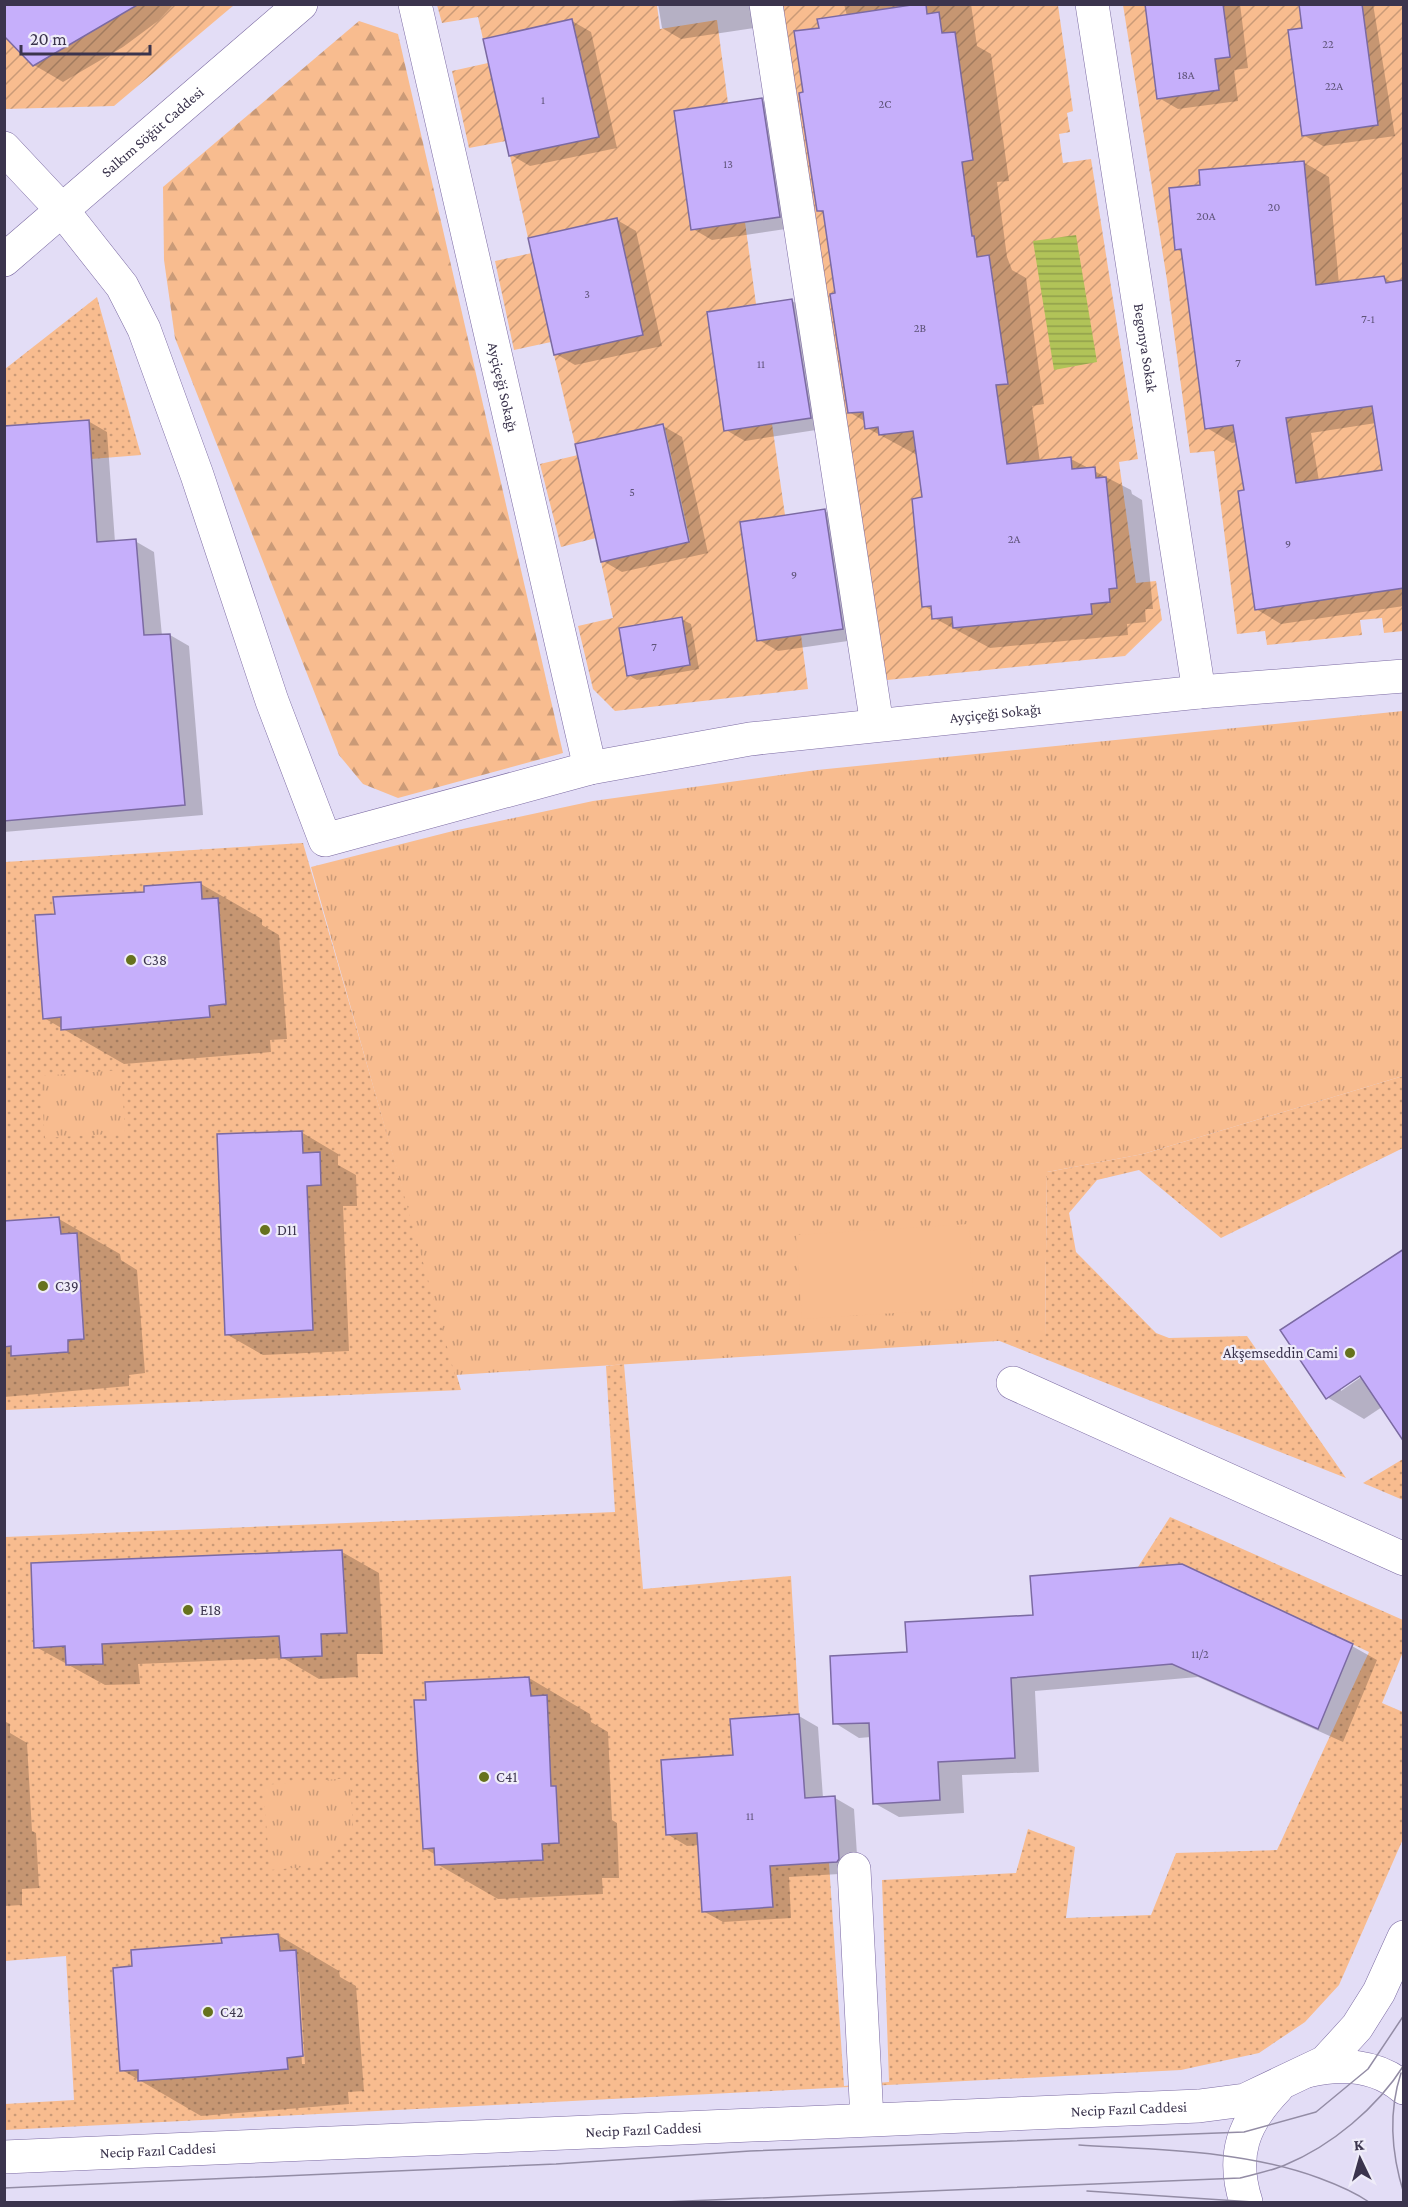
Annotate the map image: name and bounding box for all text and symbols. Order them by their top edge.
scale bar [21,18,150,56]
text: 20 m [30,29,67,49]
house number: 22 [1322,37,1334,51]
house number: 18A [1177,68,1195,82]
house number: 22A [1325,79,1343,93]
street label: Salkım Söğüt Caddesi [98,84,207,180]
house number: 1 [541,93,545,107]
house number: 2C [879,97,891,111]
house number: 13 [723,157,733,171]
house number: 20 [1268,200,1280,214]
house number: 20A [1196,209,1216,223]
house number: 3 [584,287,590,301]
street label: Begonya Sokak [1131,302,1160,394]
house number: 7-1 [1361,312,1375,326]
house number: 2B [914,321,927,335]
street label: Ayçiçeği Sokağı [485,341,521,434]
house number: 7 [1235,356,1241,370]
house number: 11 [757,357,765,371]
house number: 5 [629,485,635,499]
house number: 2A [1008,532,1020,546]
house number: 9 [1285,537,1291,551]
house number: 9 [791,568,797,582]
house number: 7 [651,640,657,654]
street label: Ayçiçeği Sokağı [949,701,1042,726]
place label: C38 [143,952,167,968]
marker: C38 [124,953,138,967]
place label: D11 [277,1222,297,1238]
marker: D11 [258,1223,272,1237]
place label: C39 [55,1278,79,1294]
marker: C39 [36,1279,50,1293]
place label: Akşemseddin Cami [1223,1345,1338,1362]
marker: Akşemseddin Cami [1343,1346,1357,1360]
place label: E18 [200,1602,221,1618]
marker: E18 [181,1603,195,1617]
house number: 11/2 [1191,1647,1209,1661]
place label: C41 [496,1769,517,1785]
marker: C41 [477,1770,491,1784]
house number: 11 [746,1809,754,1823]
place label: C42 [220,2004,243,2020]
marker: C42 [201,2005,215,2019]
street label: Necip Fazıl Caddesi [1071,2099,1187,2119]
street label: Necip Fazıl Caddesi [585,2119,702,2140]
north arrow [1330,2129,1390,2189]
text: K [1353,2136,1365,2153]
street label: Necip Fazıl Caddesi [99,2140,216,2161]

